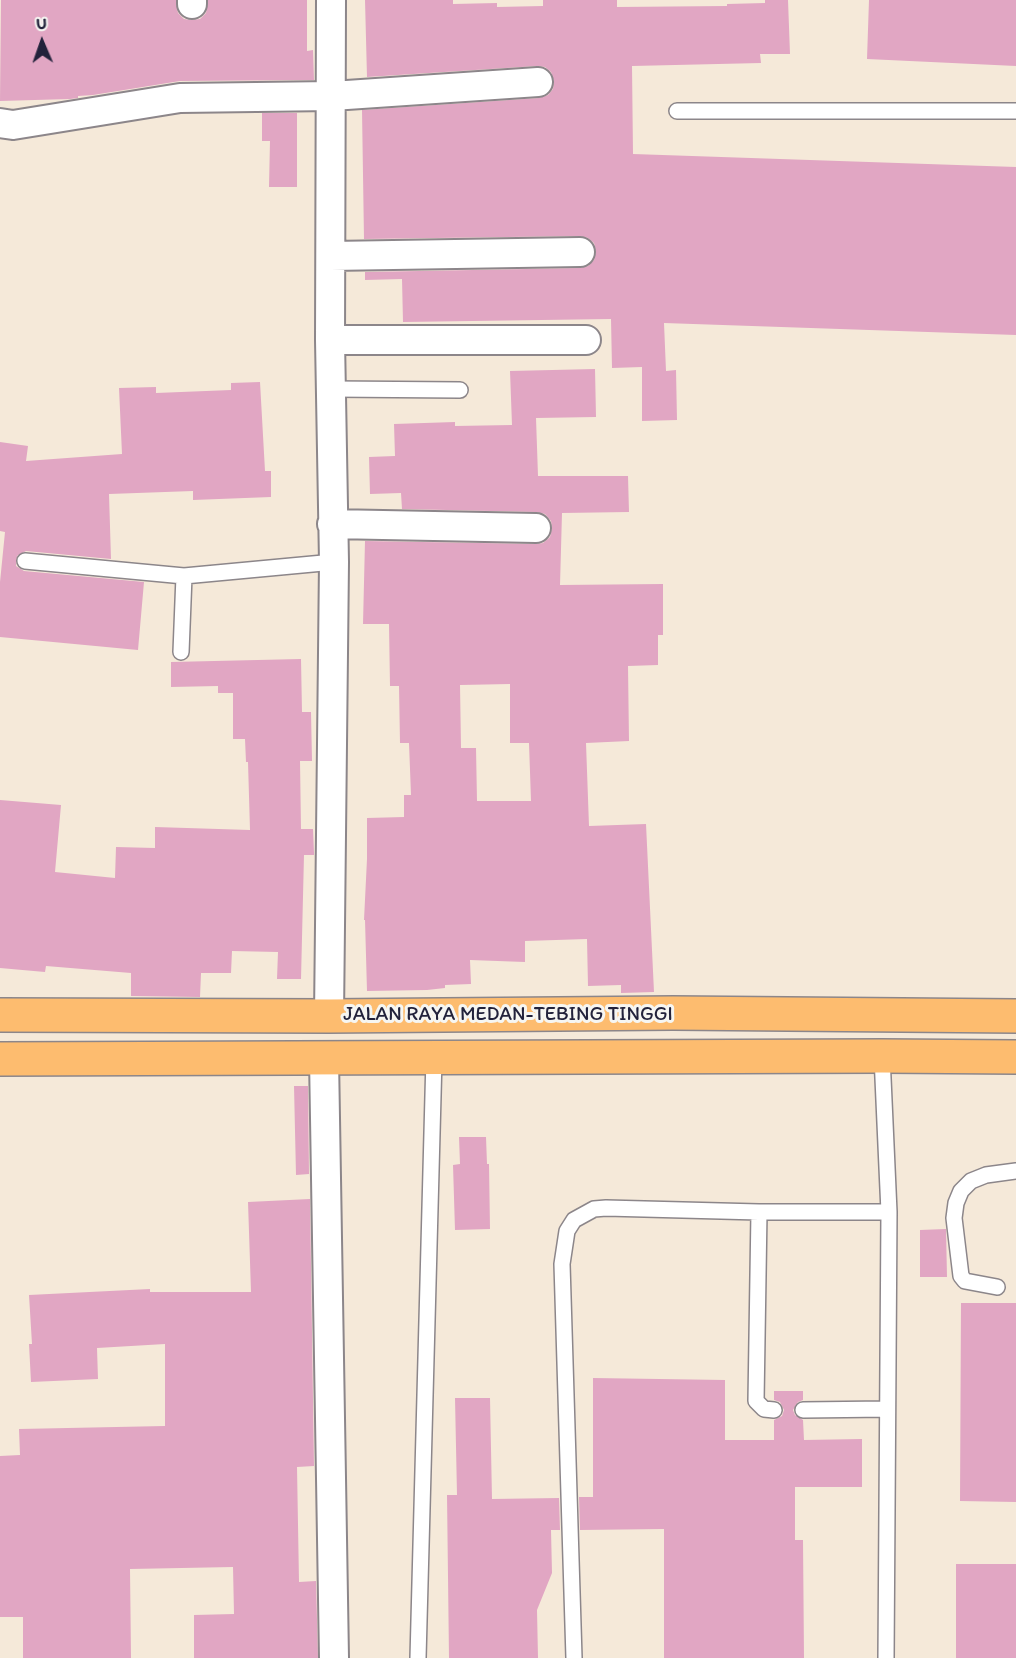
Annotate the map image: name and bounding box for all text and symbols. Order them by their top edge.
north arrow [12,12,72,72]
text: U [36,14,47,33]
street label: JALAN RAYA MEDAN-TEBING TINGGI [343,1003,673,1027]

